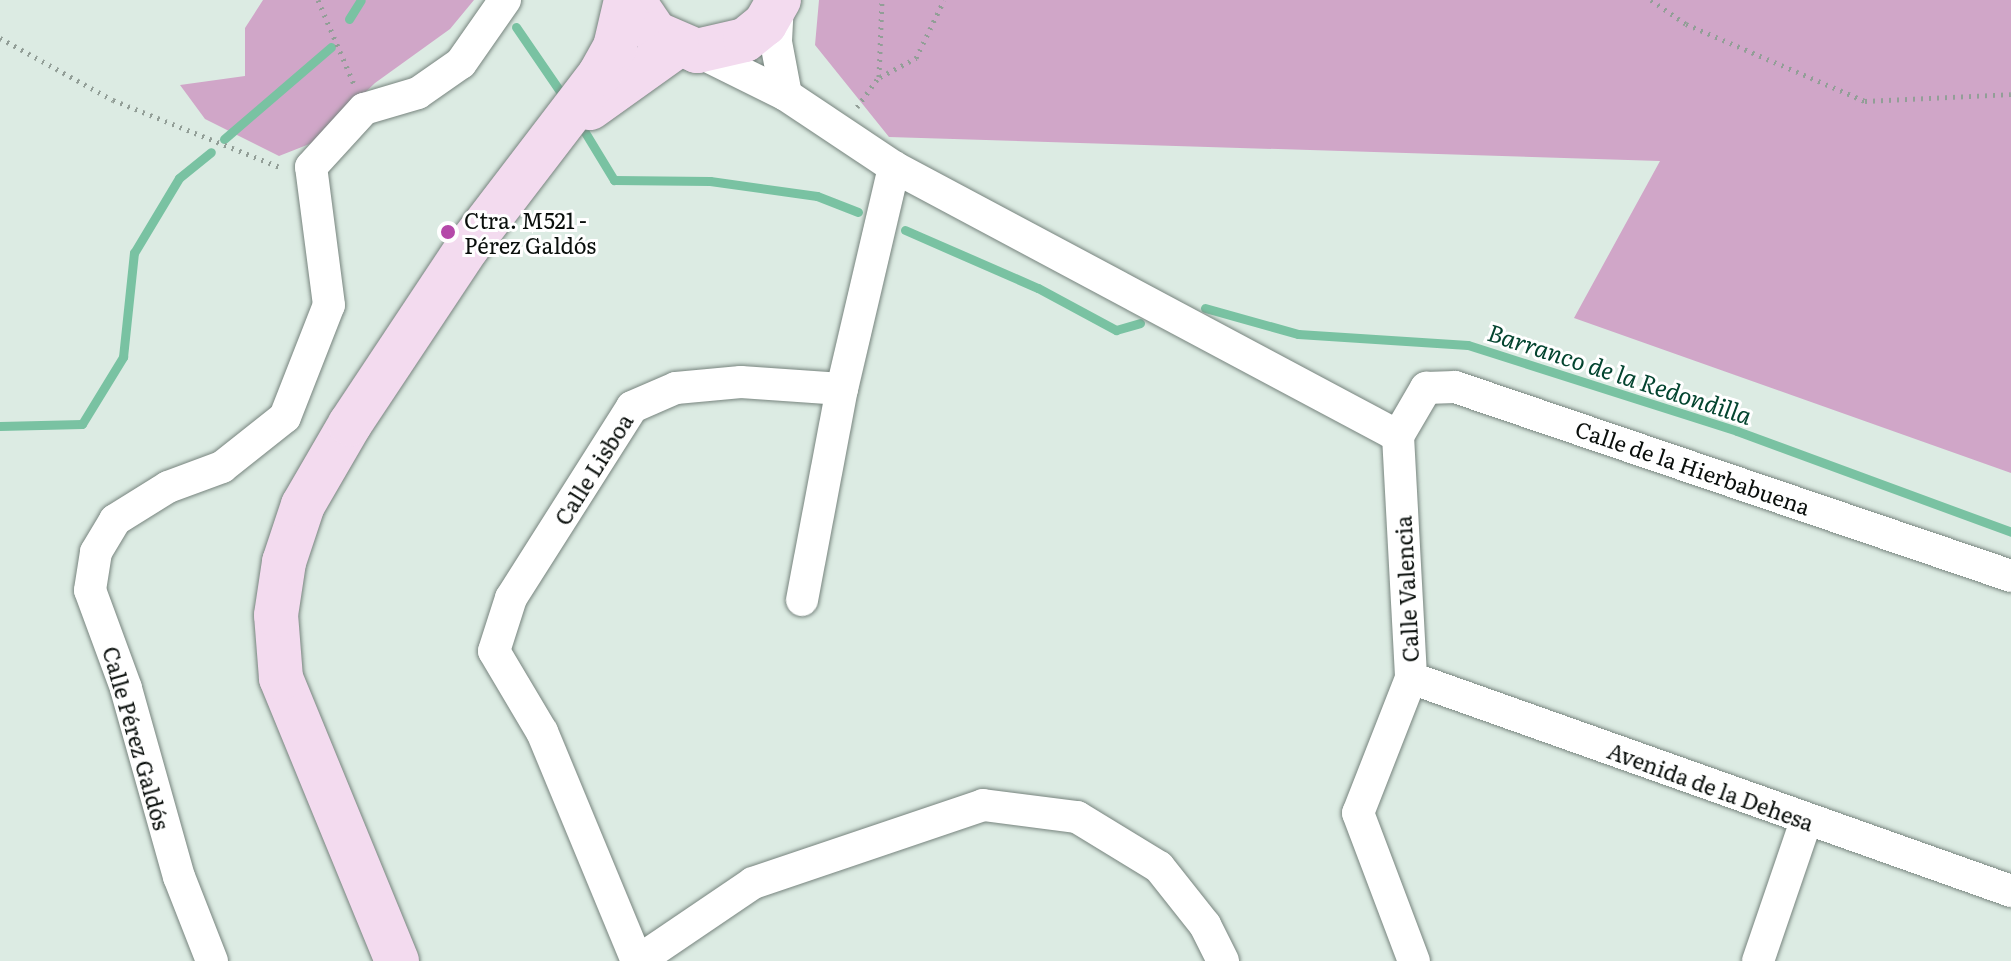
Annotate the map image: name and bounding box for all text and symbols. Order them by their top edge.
place label: Ctra. M521 - Pérez Galdós [464,206,596,258]
marker: Ctra. M521 - Pérez Galdós [439,223,457,241]
water label: Barranco de la Redondilla [1484,317,1756,429]
street label: Calle Lisboa [548,408,638,530]
street label: Calle de la Hierbabuena [1572,414,1814,520]
street label: Calle Valencia [1389,515,1423,663]
street label: Calle Pérez Galdós [98,643,176,833]
street label: Avenida de la Dehesa [1604,736,1818,836]

